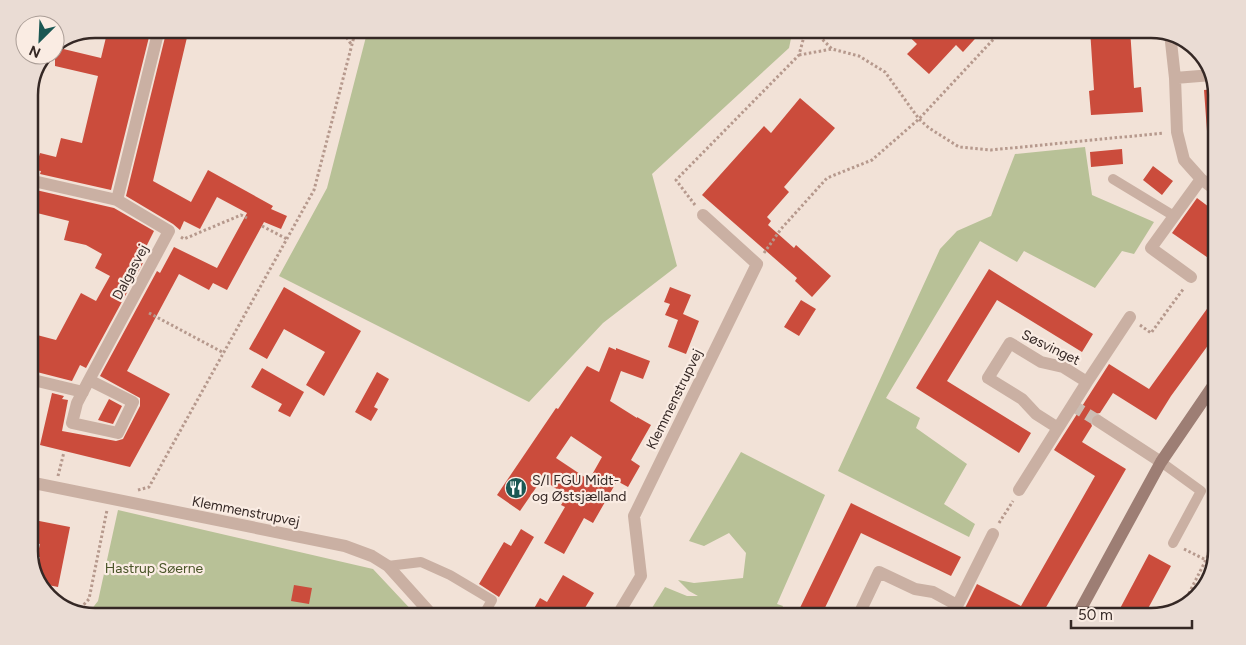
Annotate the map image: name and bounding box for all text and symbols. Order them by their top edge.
north arrow [15,15,65,65]
text: N [27,41,43,61]
street label: Dalgasvej [109,242,152,303]
street label: Søsvinget [1019,326,1083,369]
street label: Klemmenstrupvej [643,346,706,452]
place label: S/I FGU Midt- og Østsjælland [532,472,627,505]
restaurant icon: S/I FGU Midt- og Østsjælland [504,476,528,500]
street label: Klemmenstrupvej [191,493,301,530]
park label: Hastrup Søerne [105,560,203,577]
scale bar [1071,598,1192,630]
text: 50 m [1078,606,1113,624]

